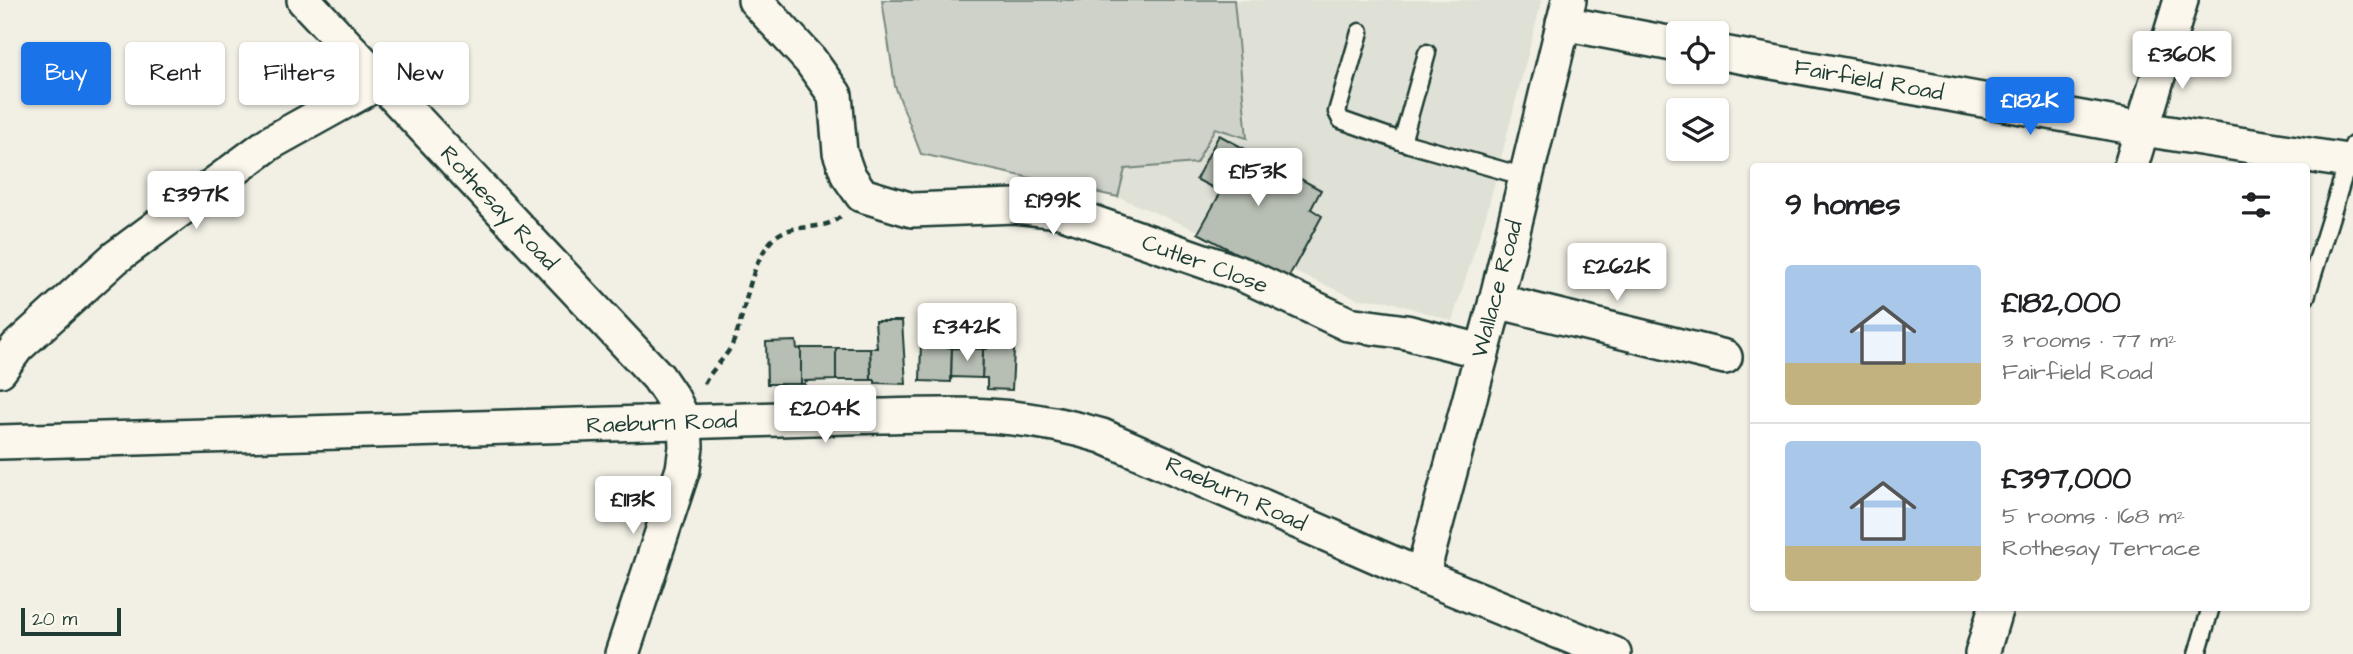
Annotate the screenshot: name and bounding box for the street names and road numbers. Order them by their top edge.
street label: Fairfield Road [1792,51,1946,109]
street label: Rothesay Road [432,138,566,278]
street label: Wallace Road [1463,216,1531,361]
street label: Cutler Close [1137,226,1273,302]
street label: Raeburn Road [586,404,738,442]
street label: Raeburn Road [1160,449,1312,539]

